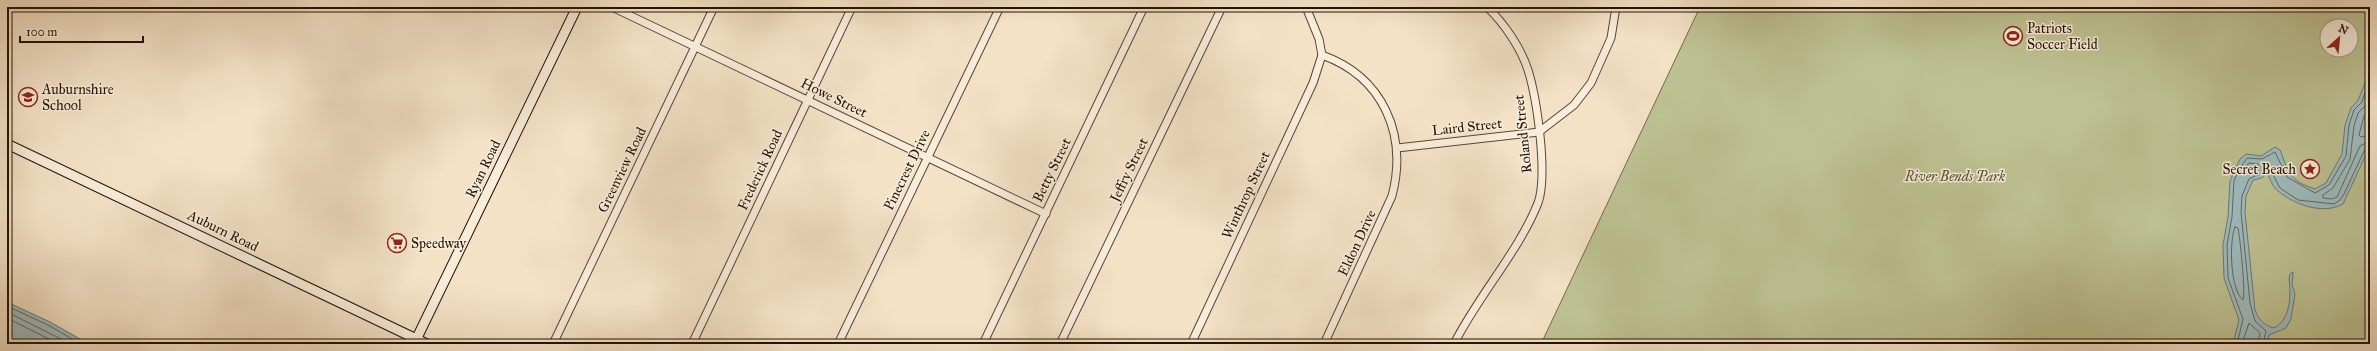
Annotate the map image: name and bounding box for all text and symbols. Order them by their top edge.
scale bar [20,18,143,44]
north arrow [2319,18,2359,58]
place label: Patriots Soccer Field [2027,20,2098,53]
text: N [2336,22,2351,38]
text: 100 m [26,25,57,39]
sports icon: Patriots Soccer Field [2002,25,2024,47]
street label: Howe Street [798,75,870,121]
place label: Auburnshire School [41,81,114,114]
school or university icon: Auburnshire School [17,86,39,108]
street label: Roland Street [1510,94,1536,174]
street label: Laird Street [1431,115,1503,139]
street label: Greenview Road [594,125,650,215]
street label: Frederick Road [734,127,786,213]
street label: Pinecrest Drive [880,127,934,213]
street label: Betty Street [1029,135,1075,205]
street label: Jeffry Street [1105,135,1153,207]
street label: Ryan Road [462,137,504,201]
street label: Winthrop Street [1218,149,1274,241]
place icon: Secret Beach [2299,158,2321,180]
place label: Secret Beach [2223,161,2296,178]
park label: River Bends Park [1904,168,2006,185]
street label: Auburn Road [184,206,261,255]
street label: Eldon Drive [1334,207,1380,279]
supermarket icon: Speedway [386,232,408,254]
place label: Speedway [411,235,467,252]

